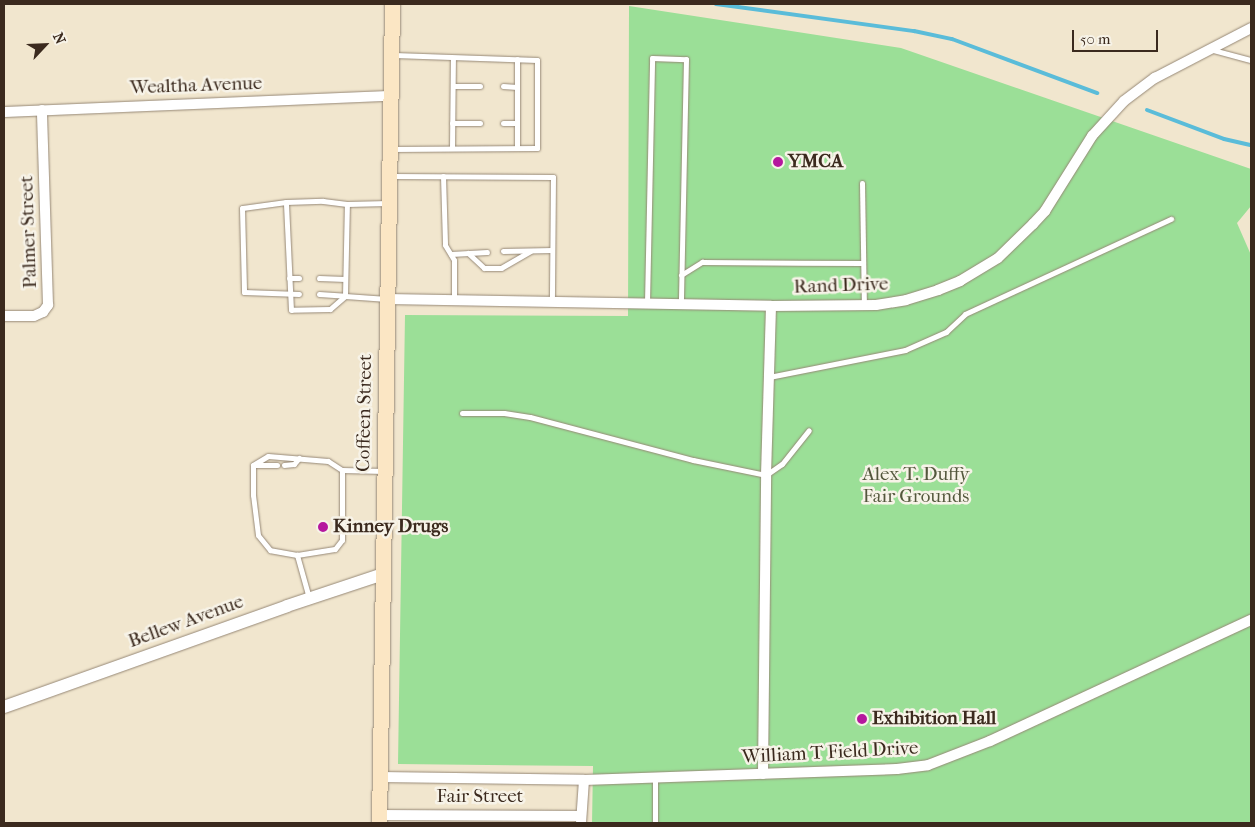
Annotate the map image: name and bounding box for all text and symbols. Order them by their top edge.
north arrow [20,20,70,70]
scale bar [1075,20,1161,52]
text: N [49,30,69,47]
text: 50 m [1080,30,1110,48]
street label: Wealtha Avenue [129,72,263,100]
place label: YMCA [788,151,843,173]
marker: YMCA [772,156,784,168]
street label: Palmer Street [16,175,42,289]
street label: Rand Drive [793,273,889,299]
street label: Coffeen Street [353,354,377,472]
park label: Alex T. Duffy Fair Grounds [863,464,969,508]
place label: Kinney Drugs [333,516,448,538]
marker: Kinney Drugs [317,521,329,533]
street label: Bellew Avenue [125,591,247,653]
place label: Exhibition Hall [872,708,996,730]
marker: Exhibition Hall [856,713,868,725]
street label: William T Field Drive [741,737,919,769]
street label: Fair Street [437,786,523,808]

